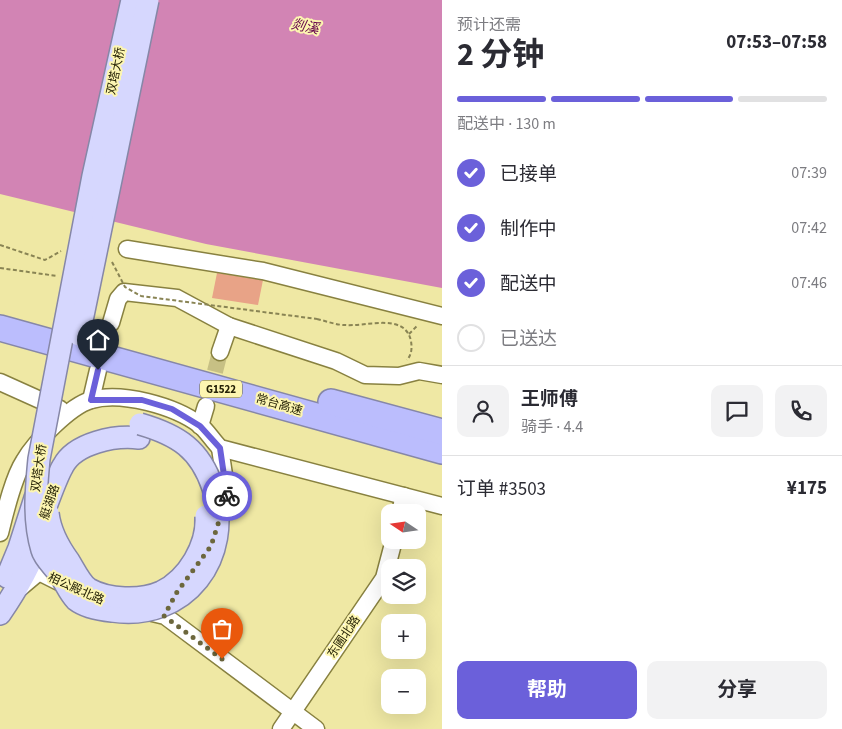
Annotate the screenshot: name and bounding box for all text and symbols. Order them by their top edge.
text: 预计还需 [457,14,521,36]
water label: 剡溪 [289,15,323,40]
text: 07:53–07:58 [726,29,827,56]
text: 2 分钟 [457,32,544,78]
street label: 双塔大桥 [103,46,129,96]
text: 配送中 · 130 m [457,113,556,135]
icon: check [457,159,485,187]
text: 已接单 [500,161,557,188]
text: 07:39 [791,162,827,184]
icon: check [457,214,485,242]
text: 制作中 [500,216,557,243]
text: 07:42 [791,217,827,239]
icon: check [457,269,485,297]
text: 配送中 [500,271,557,298]
text: 07:46 [791,272,827,294]
pin [77,319,119,370]
icon: home [84,326,112,354]
text: 已送达 [500,326,557,353]
road number: G1522 [200,380,242,398]
button: person [457,385,509,437]
button: chat [711,385,763,437]
button: phone [775,385,827,437]
text: 王师傅 [521,386,578,413]
street label: 常台高速 [254,390,304,420]
text: 骑手 · 4.4 [521,416,583,438]
street label: 双塔大桥 [27,443,51,493]
courier [202,471,252,521]
text: ¥175 [787,475,827,502]
text: 订单 #3503 [457,476,546,503]
street label: 艇湖路 [36,482,64,522]
icon: bike [213,482,241,510]
north arrow [381,504,426,549]
map controls [381,504,426,714]
button: layers [381,559,426,604]
street label: 相公殿北路 [45,569,107,609]
pin [201,608,243,659]
street label: 东圃北路 [324,612,364,662]
button: + [381,614,426,659]
icon: bag [208,615,236,643]
button: 帮助 [457,661,637,719]
button: 分享 [647,661,827,719]
button: − [381,669,426,714]

